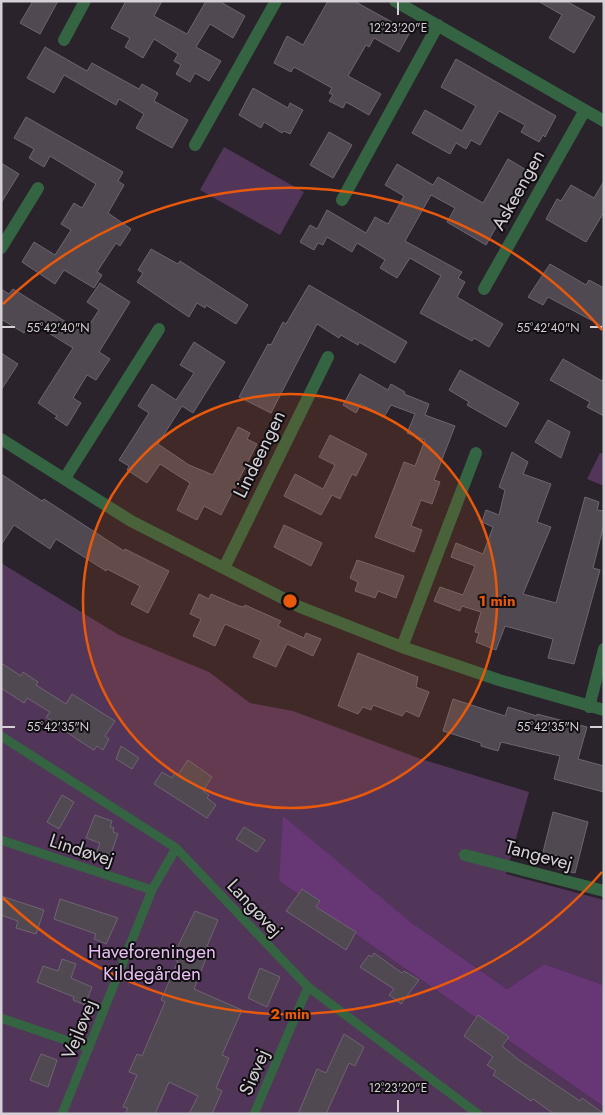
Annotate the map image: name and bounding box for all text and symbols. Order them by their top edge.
text: 12°23'20"E [369,19,427,37]
street label: Askeengen [485,145,551,235]
text: 55°42'40"N [26,319,90,337]
text: 55°42'40"N [516,319,580,337]
street label: Lindeengen [226,406,292,502]
text: 1 min [478,590,516,612]
centre of rings [281,592,299,610]
text: 55°42'35"N [27,718,89,736]
text: 55°42'35"N [517,718,579,736]
street label: Lindøvej [46,827,118,873]
street label: Tangevej [502,833,576,877]
street label: Langøvej [221,873,289,943]
park label: Haveforeningen Kildegården [88,938,216,987]
street label: Vejløvej [55,995,103,1063]
text: 2 min [270,1003,310,1025]
street label: Siøvej [232,1045,276,1099]
text: 12°23'20"E [369,1079,427,1097]

